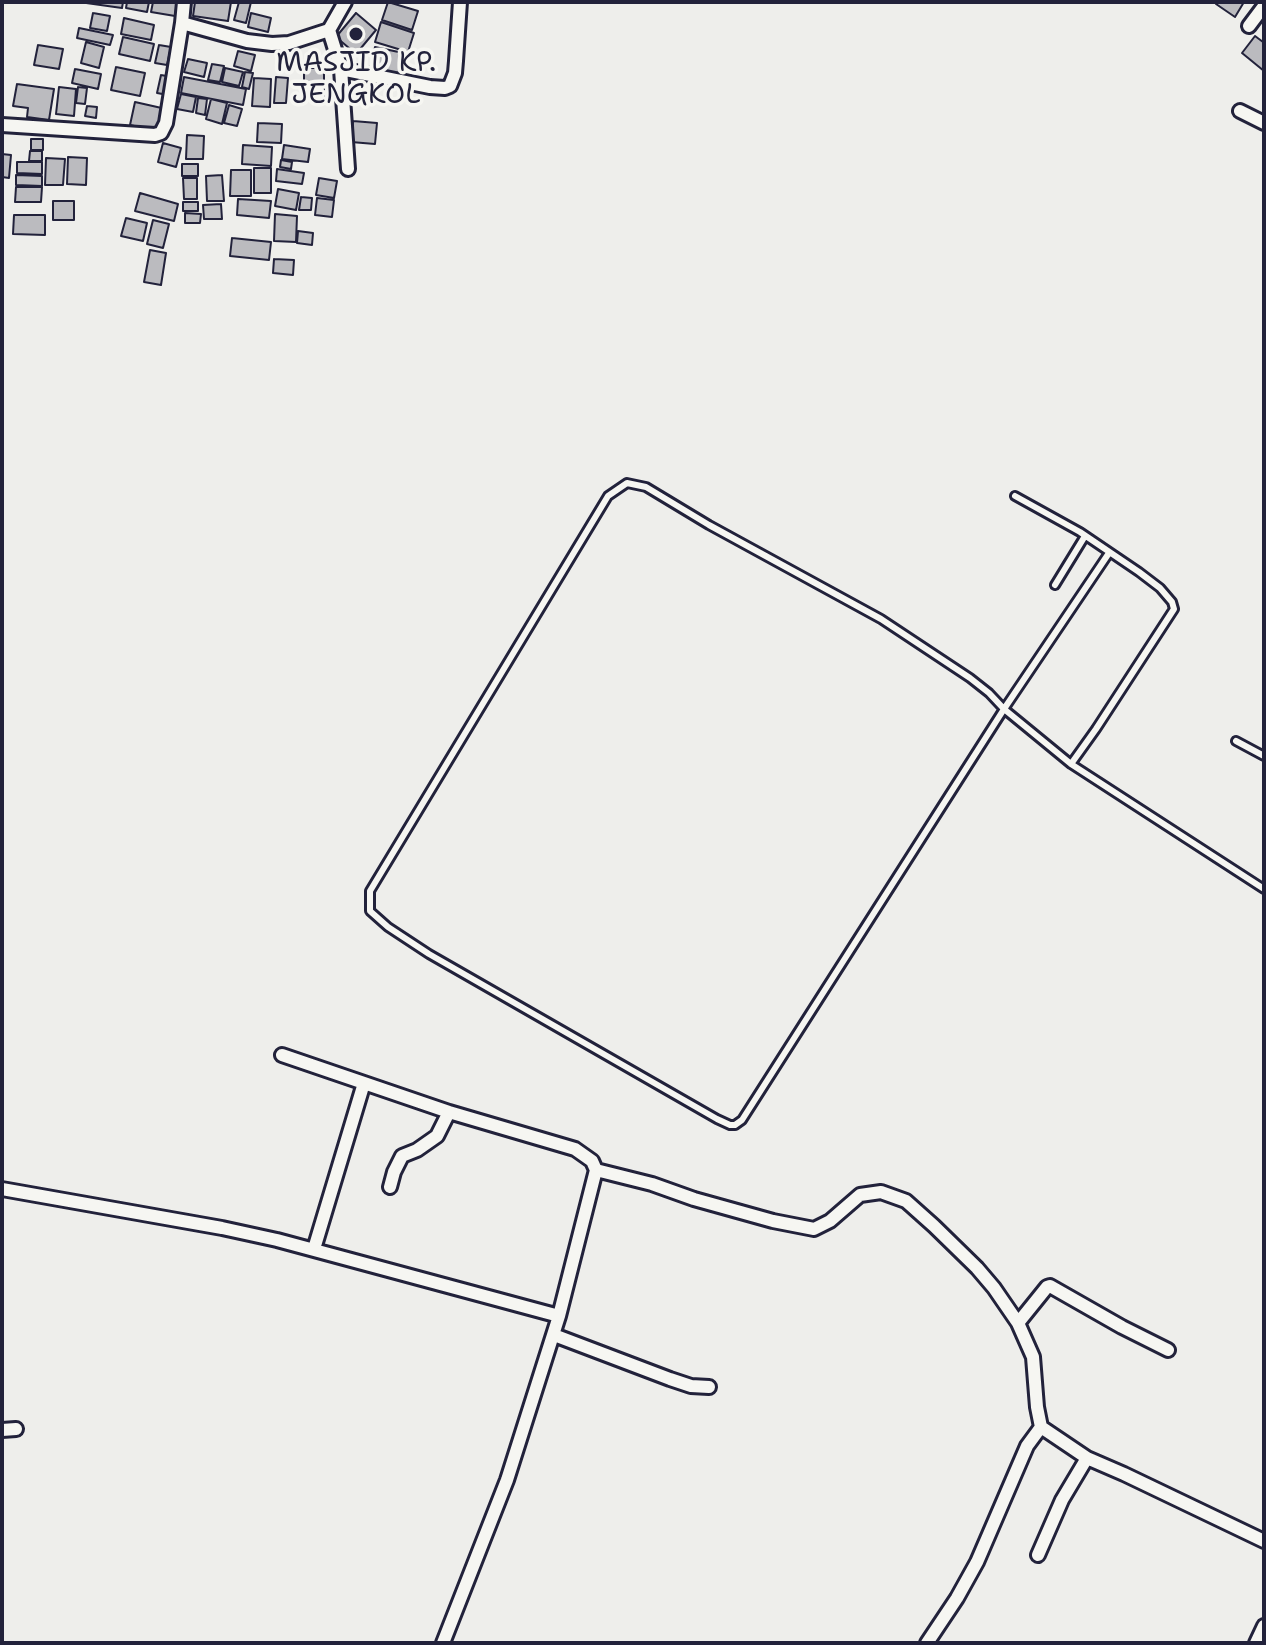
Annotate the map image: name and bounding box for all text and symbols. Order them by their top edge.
marker: MASJID KP. JENGKOL [347,25,365,43]
place label: MASJID KP. JENGKOL [276,47,436,113]

